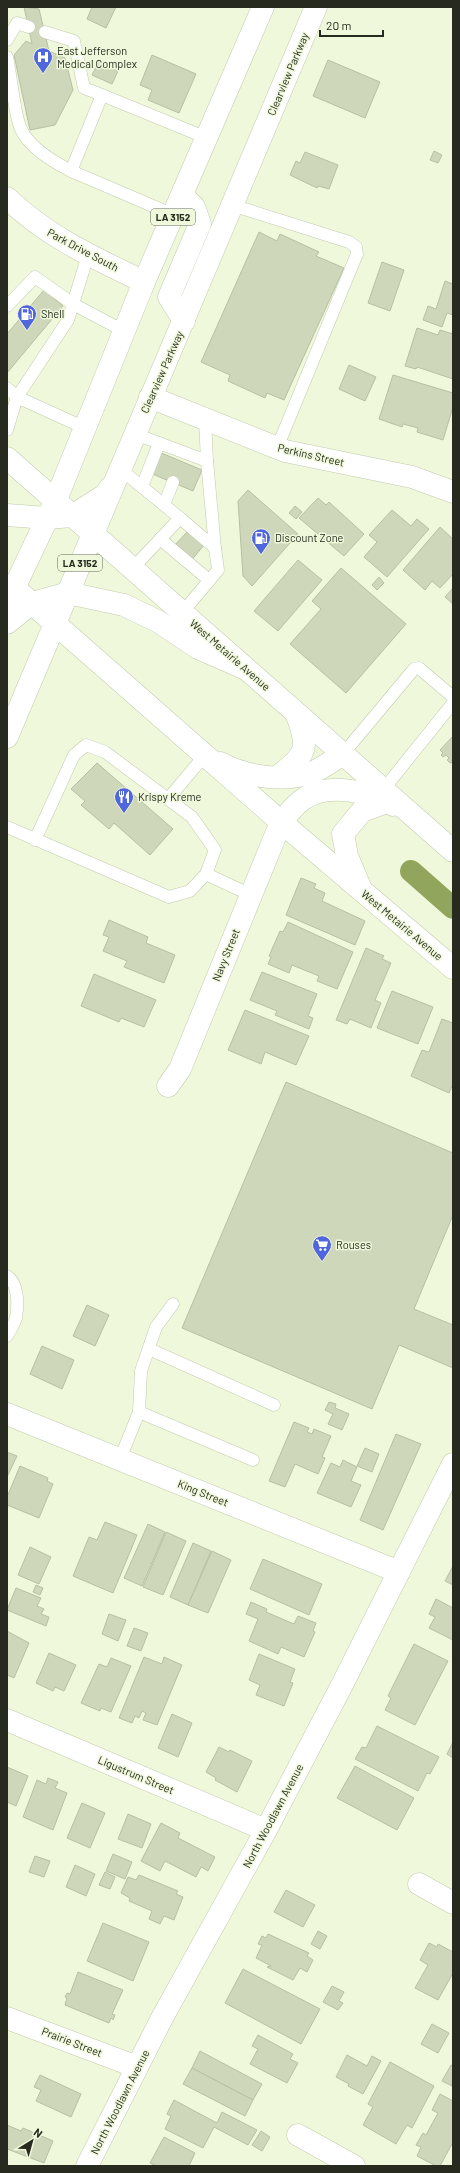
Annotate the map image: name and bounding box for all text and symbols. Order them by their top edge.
scale bar [320,12,383,38]
text: 20 m [326,18,352,32]
street label: Clearview Parkway [264,30,311,117]
place label: East Jefferson Medical Complex [57,44,137,70]
hospital icon: East Jefferson Medical Complex [32,46,54,74]
road number: LA 3152 [151,209,195,225]
street label: Park Drive South [45,225,121,274]
fuel station icon: Shell [16,303,38,331]
place label: Shell [41,307,64,320]
street label: Clearview Parkway [138,329,186,415]
street label: Perkins Street [277,441,346,468]
fuel station icon: Discount Zone [250,527,272,555]
place label: Discount Zone [275,531,343,544]
road number: LA 3152 [58,555,102,571]
street label: West Metairie Avenue [187,616,273,693]
restaurant icon: Krispy Kreme [113,786,135,814]
place label: Krispy Kreme [138,790,202,803]
street label: West Metairie Avenue [359,887,446,963]
street label: Navy Street [209,927,242,983]
supermarket icon: Rouses [311,1234,333,1262]
place label: Rouses [336,1238,371,1251]
street label: King Street [176,1476,230,1509]
street label: Ligustrum Street [96,1753,176,1796]
street label: North Woodlawn Avenue [240,1761,306,1870]
street label: Prairie Street [40,2024,104,2059]
street label: North Woodlawn Avenue [87,2047,152,2156]
north arrow [12,2121,52,2161]
text: N [31,2125,45,2140]

